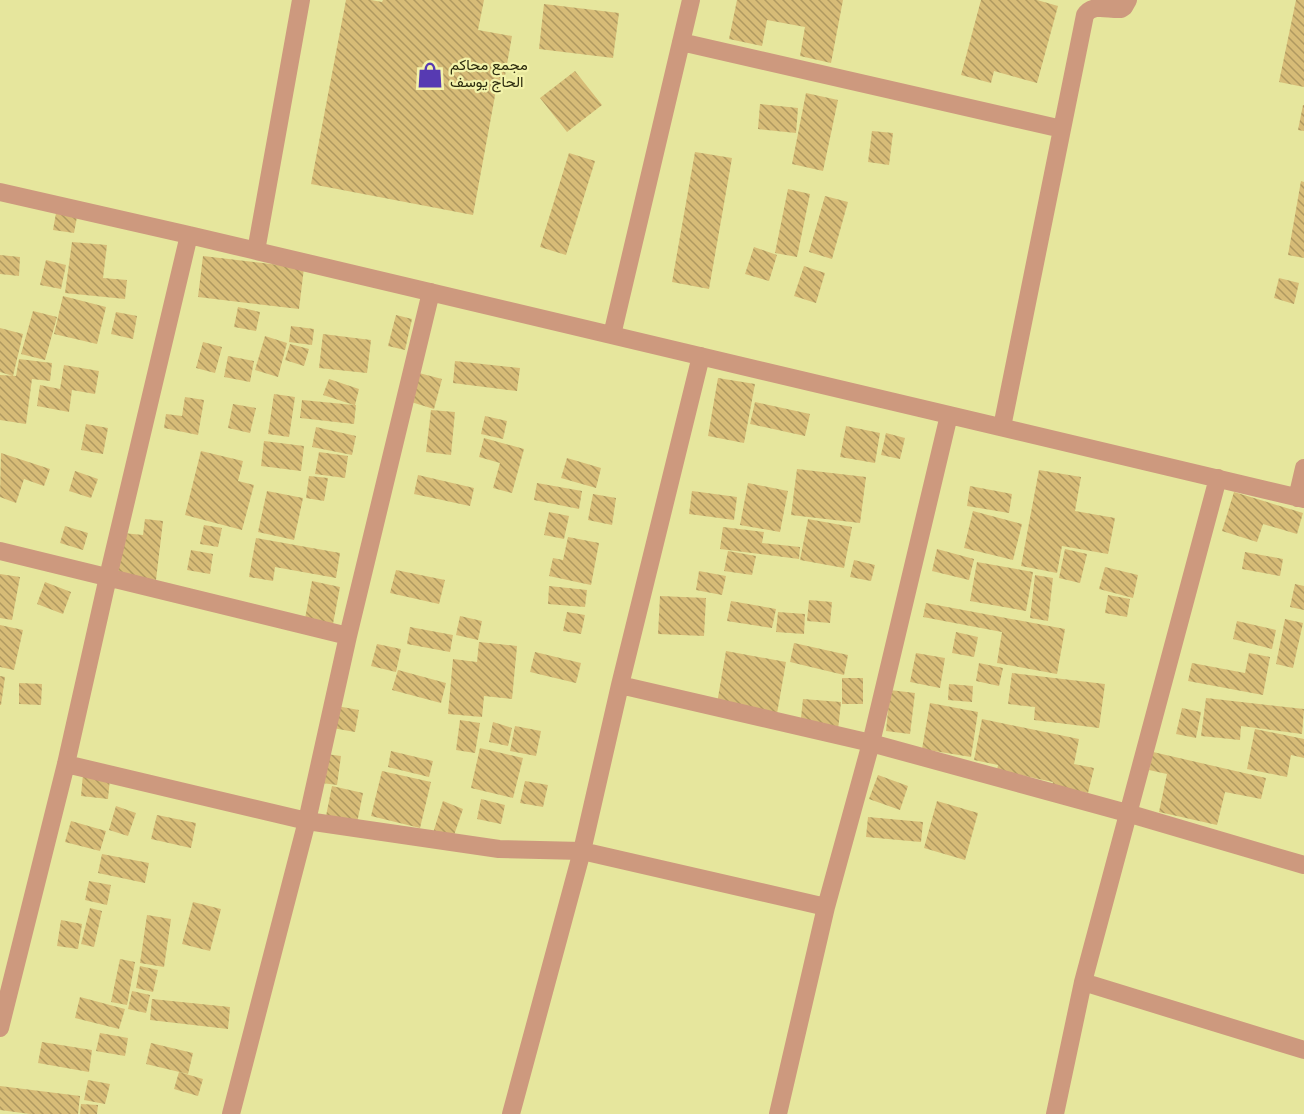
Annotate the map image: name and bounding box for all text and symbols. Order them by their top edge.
place label: مجمع محاكم الحاج يوسف [450,57,528,93]
shop icon: مجمع محاكم الحاج يوسف [415,60,445,90]

